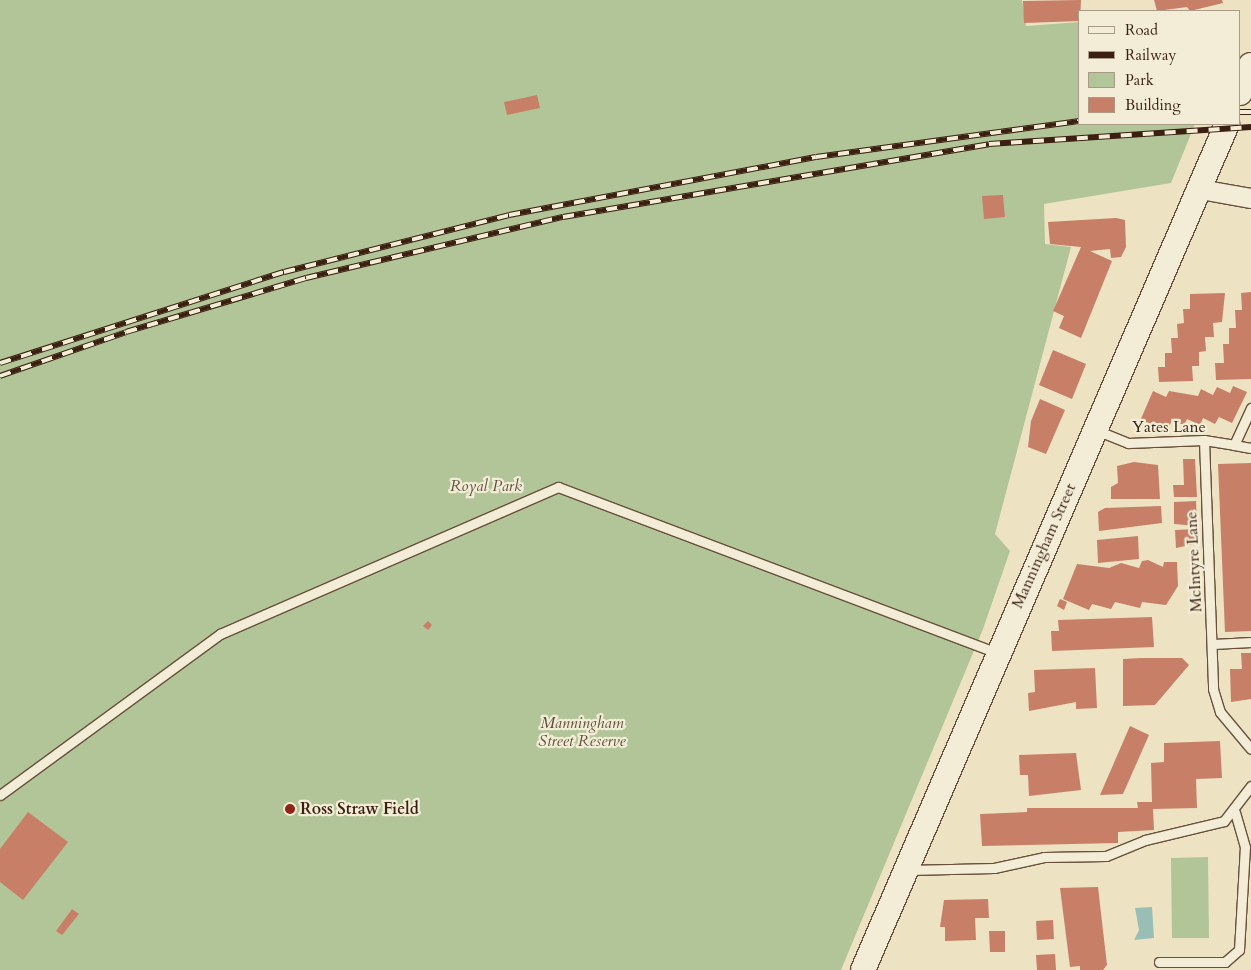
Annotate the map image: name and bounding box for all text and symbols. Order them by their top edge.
legend [1078,10,1241,125]
text: Road [1125,20,1158,40]
text: Railway [1125,45,1176,65]
text: Park [1125,70,1154,90]
text: Building [1125,95,1181,115]
street label: Yates Lane [1132,417,1206,437]
park label: Royal Park [450,476,522,496]
street label: Manningham Street [1008,481,1080,611]
street label: McIntyre Lane [1182,511,1206,613]
park label: Manningham Street Reserve [538,713,626,751]
place label: Ross Straw Field [300,799,419,819]
marker: Ross Straw Field [284,803,296,815]

